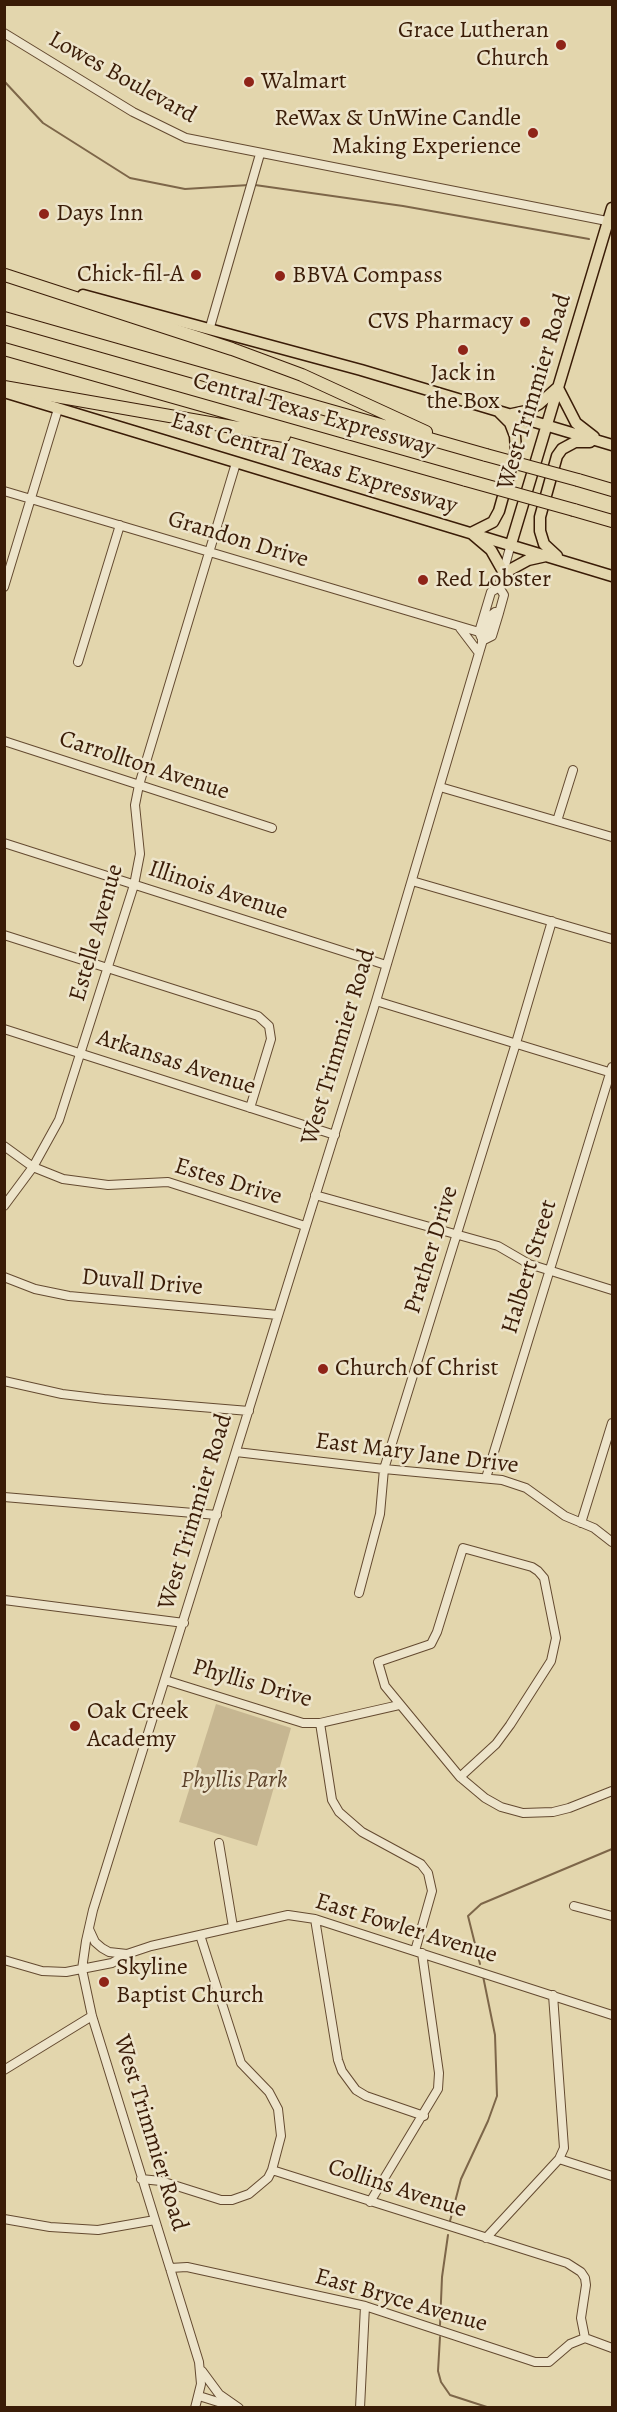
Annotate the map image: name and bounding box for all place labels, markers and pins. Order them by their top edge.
place label: Grace Lutheran Church [398,17,549,73]
marker: Grace Lutheran Church [554,38,568,52]
place label: Walmart [261,68,347,96]
marker: Walmart [242,75,256,89]
place label: ReWax & UnWine Candle Making Experience [274,105,521,161]
marker: ReWax & UnWine Candle Making Experience [526,126,540,140]
place label: Days Inn [56,200,143,228]
marker: Days Inn [37,207,51,221]
place label: Chick-fil-A [77,261,184,289]
place label: BBVA Compass [292,262,443,290]
marker: Chick-fil-A [189,268,203,282]
marker: BBVA Compass [273,269,287,283]
place label: CVS Pharmacy [368,308,513,336]
marker: CVS Pharmacy [518,315,532,329]
marker: Jack in the Box [456,343,470,357]
place label: Jack in the Box [426,360,500,416]
place label: Red Lobster [435,566,551,594]
marker: Red Lobster [416,573,430,587]
place label: Church of Christ [335,1355,499,1383]
marker: Church of Christ [316,1362,330,1376]
place label: Oak Creek Academy [87,1698,188,1754]
marker: Oak Creek Academy [68,1719,82,1733]
place label: Skyline Baptist Church [116,1954,264,2010]
marker: Skyline Baptist Church [97,1975,111,1989]

